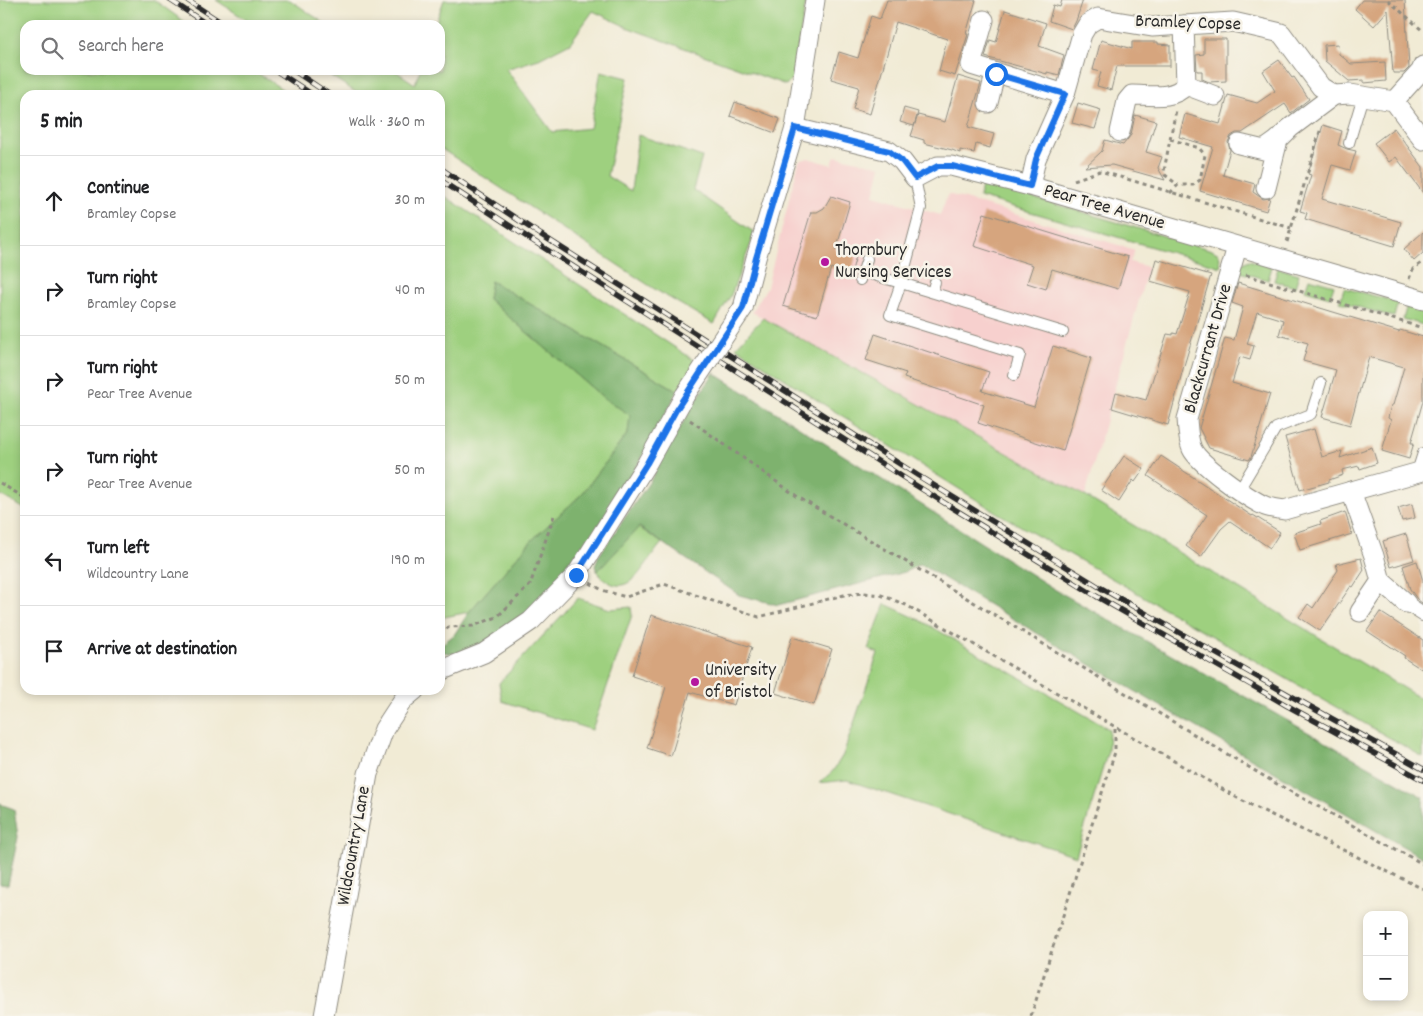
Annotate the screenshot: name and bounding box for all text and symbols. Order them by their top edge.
street label: Bramley Copse [1135,9,1241,39]
search box [20,20,445,75]
icon: search [38,34,66,62]
text: Search here [78,34,164,61]
route start [985,63,1008,86]
text: 5 min [40,108,83,138]
text: Walk · 360 m [349,111,425,134]
text: Continue [87,176,149,203]
street label: Pear Tree Avenue [1040,178,1168,238]
icon: ahead [40,187,68,215]
text: 30 m [395,189,425,212]
text: Bramley Copse [87,203,176,226]
place label: Thornbury Nursing Services [835,238,952,287]
marker: Thornbury Nursing Services [819,256,831,268]
text: Turn right [87,266,158,293]
icon: right [40,277,68,305]
text: 40 m [395,279,425,302]
street label: Blackcurrant Drive [1178,281,1240,417]
text: Bramley Copse [87,293,176,316]
text: Turn right [87,356,158,383]
icon: right [40,367,68,395]
text: 50 m [394,369,425,392]
text: Pear Tree Avenue [87,383,192,406]
text: Turn right [87,446,158,473]
icon: right [40,457,68,485]
text: 50 m [394,459,425,482]
text: Pear Tree Avenue [87,473,192,496]
text: Turn left [87,536,150,563]
icon: left [40,547,68,575]
text: 190 m [391,549,425,572]
text: Wildcountry Lane [87,563,189,586]
route end [565,564,588,587]
icon: arrive [40,637,68,665]
text: Arrive at destination [87,637,237,664]
place label: University of Bristol [705,658,776,707]
marker: University of Bristol [689,676,701,688]
street label: Wildcountry Lane [331,784,379,908]
map controls [1363,911,1408,1001]
button: + [1363,911,1408,956]
button: − [1363,956,1408,1001]

